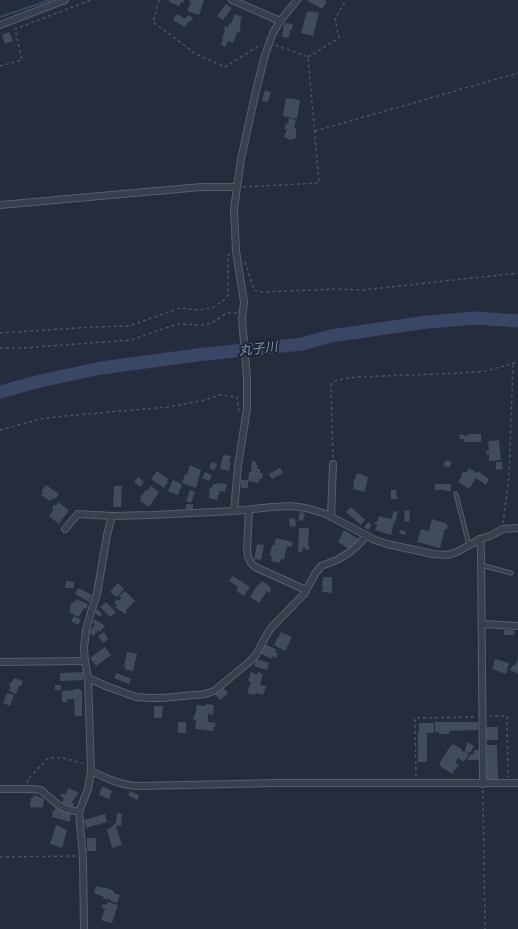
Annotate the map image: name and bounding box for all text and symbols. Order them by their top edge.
water label: 丸子川 [238,338,280,359]

